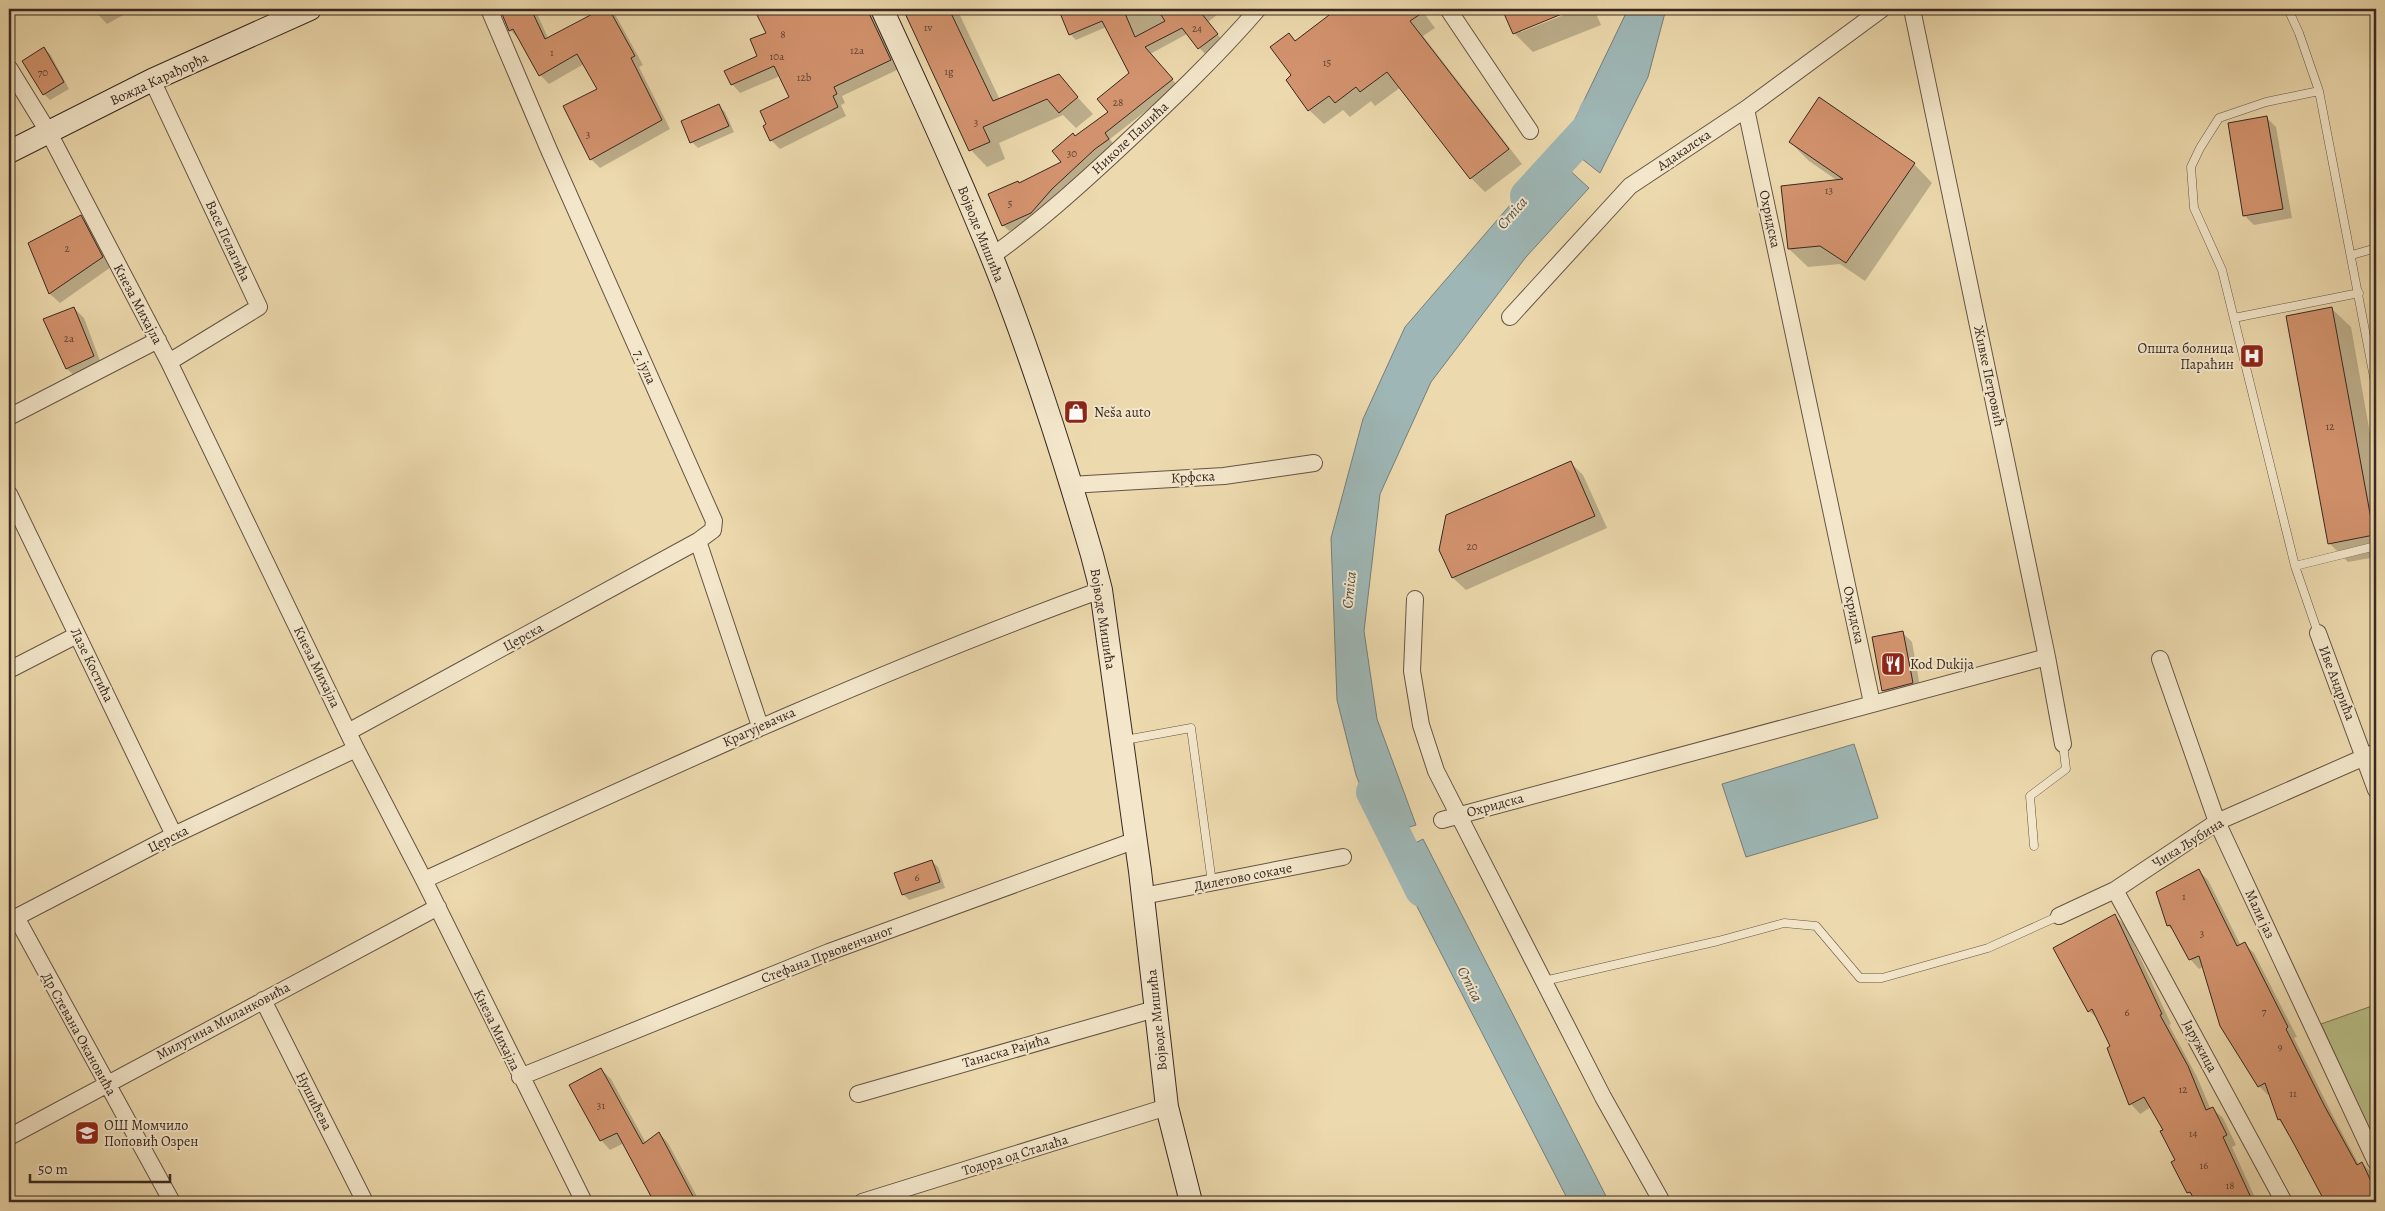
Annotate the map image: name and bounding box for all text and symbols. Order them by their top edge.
house number: 1v [924,20,932,35]
house number: 24 [1192,21,1202,36]
house number: 8 [780,27,786,42]
house number: 12a [850,43,865,58]
house number: 1 [550,45,554,60]
street label: Вожда Карађорђа [107,48,212,110]
house number: 10a [770,49,785,64]
house number: 15 [1323,55,1332,70]
house number: 1g [944,64,954,79]
house number: 70 [38,65,48,80]
house number: 12b [797,70,812,85]
house number: 28 [1113,95,1123,110]
street label: Николе Пашића [1087,97,1173,179]
house number: 3 [974,115,978,130]
street label: Адакалска [1652,125,1715,176]
house number: 3 [586,127,590,142]
house number: 30 [1067,146,1077,161]
street label: Војводе Мишића [953,183,1009,285]
house number: 13 [1825,183,1833,198]
street label: Охридска [1755,188,1785,250]
water label: Crnica [1492,192,1532,234]
house number: 5 [1008,196,1013,211]
street label: Васе Пелагића [201,197,255,285]
house number: 2 [64,241,70,256]
street label: Кнеза Михајла [109,260,167,348]
street label: Живке Петровић [1969,324,2009,429]
house number: 2a [64,331,75,346]
place label: Општа болница Параћин [2137,339,2235,374]
hospital icon: Општа болница Параћин [2239,343,2265,369]
street label: 7. јула [629,347,661,388]
shop icon: Neša auto [1063,399,1089,425]
place label: Neša auto [1094,403,1151,422]
house number: 12 [2326,419,2335,434]
street label: Крфска [1171,466,1216,488]
house number: 20 [1466,539,1478,554]
street label: Војводе Мишића [1086,567,1120,671]
water label: Crnica [1337,570,1361,610]
street label: Охридска [1839,584,1869,646]
street label: Церска [499,618,547,656]
street label: Кнеза Михајла [289,623,345,711]
street label: Лазе Костића [66,625,118,706]
street label: Иве Андрића [2314,643,2360,724]
restaurant icon: Kod Dukija [1880,651,1906,677]
place label: Kod Dukija [1910,655,1974,674]
street label: Крагујевачка [720,702,799,752]
street label: Охридска [1464,788,1526,822]
street label: Чика Љубина [2149,813,2228,873]
street label: Церска [144,820,192,857]
street label: Дилетово сокаче [1192,858,1294,896]
house number: 6 [914,870,920,885]
street label: Мали јаз [2240,886,2280,942]
house number: 1 [2182,889,2186,904]
street label: Стефана Првовенчаног [758,920,896,988]
house number: 3 [2200,926,2204,941]
water label: Crnica [1453,963,1487,1005]
street label: Војводе Мишића [1142,968,1172,1072]
street label: Др Стевана Окановића [37,969,121,1099]
street label: Милутина Миланковића [153,977,294,1064]
street label: Кнеза Михајла [469,986,525,1074]
house number: 7 [2262,1004,2267,1019]
house number: 6 [2124,1005,2130,1020]
street label: Јаружица [2178,1016,2222,1076]
street label: Танаска Рајића [960,1029,1052,1073]
house number: 9 [2277,1039,2283,1054]
street label: Нушићева [291,1069,337,1134]
house number: 12 [2179,1082,2188,1097]
house number: 11 [2289,1086,2297,1101]
house number: 31 [597,1098,605,1113]
place label: ОШ Момчило Поповић Озрен [104,1116,199,1151]
school or university icon: ОШ Момчило Поповић Озрен [74,1120,100,1146]
house number: 14 [2189,1126,2197,1141]
street label: Тодора од Сталаћа [960,1130,1071,1180]
scale bar [30,1151,170,1183]
house number: 16 [2200,1158,2208,1173]
text: 50 m [38,1159,68,1179]
house number: 18 [2225,1178,2235,1193]

